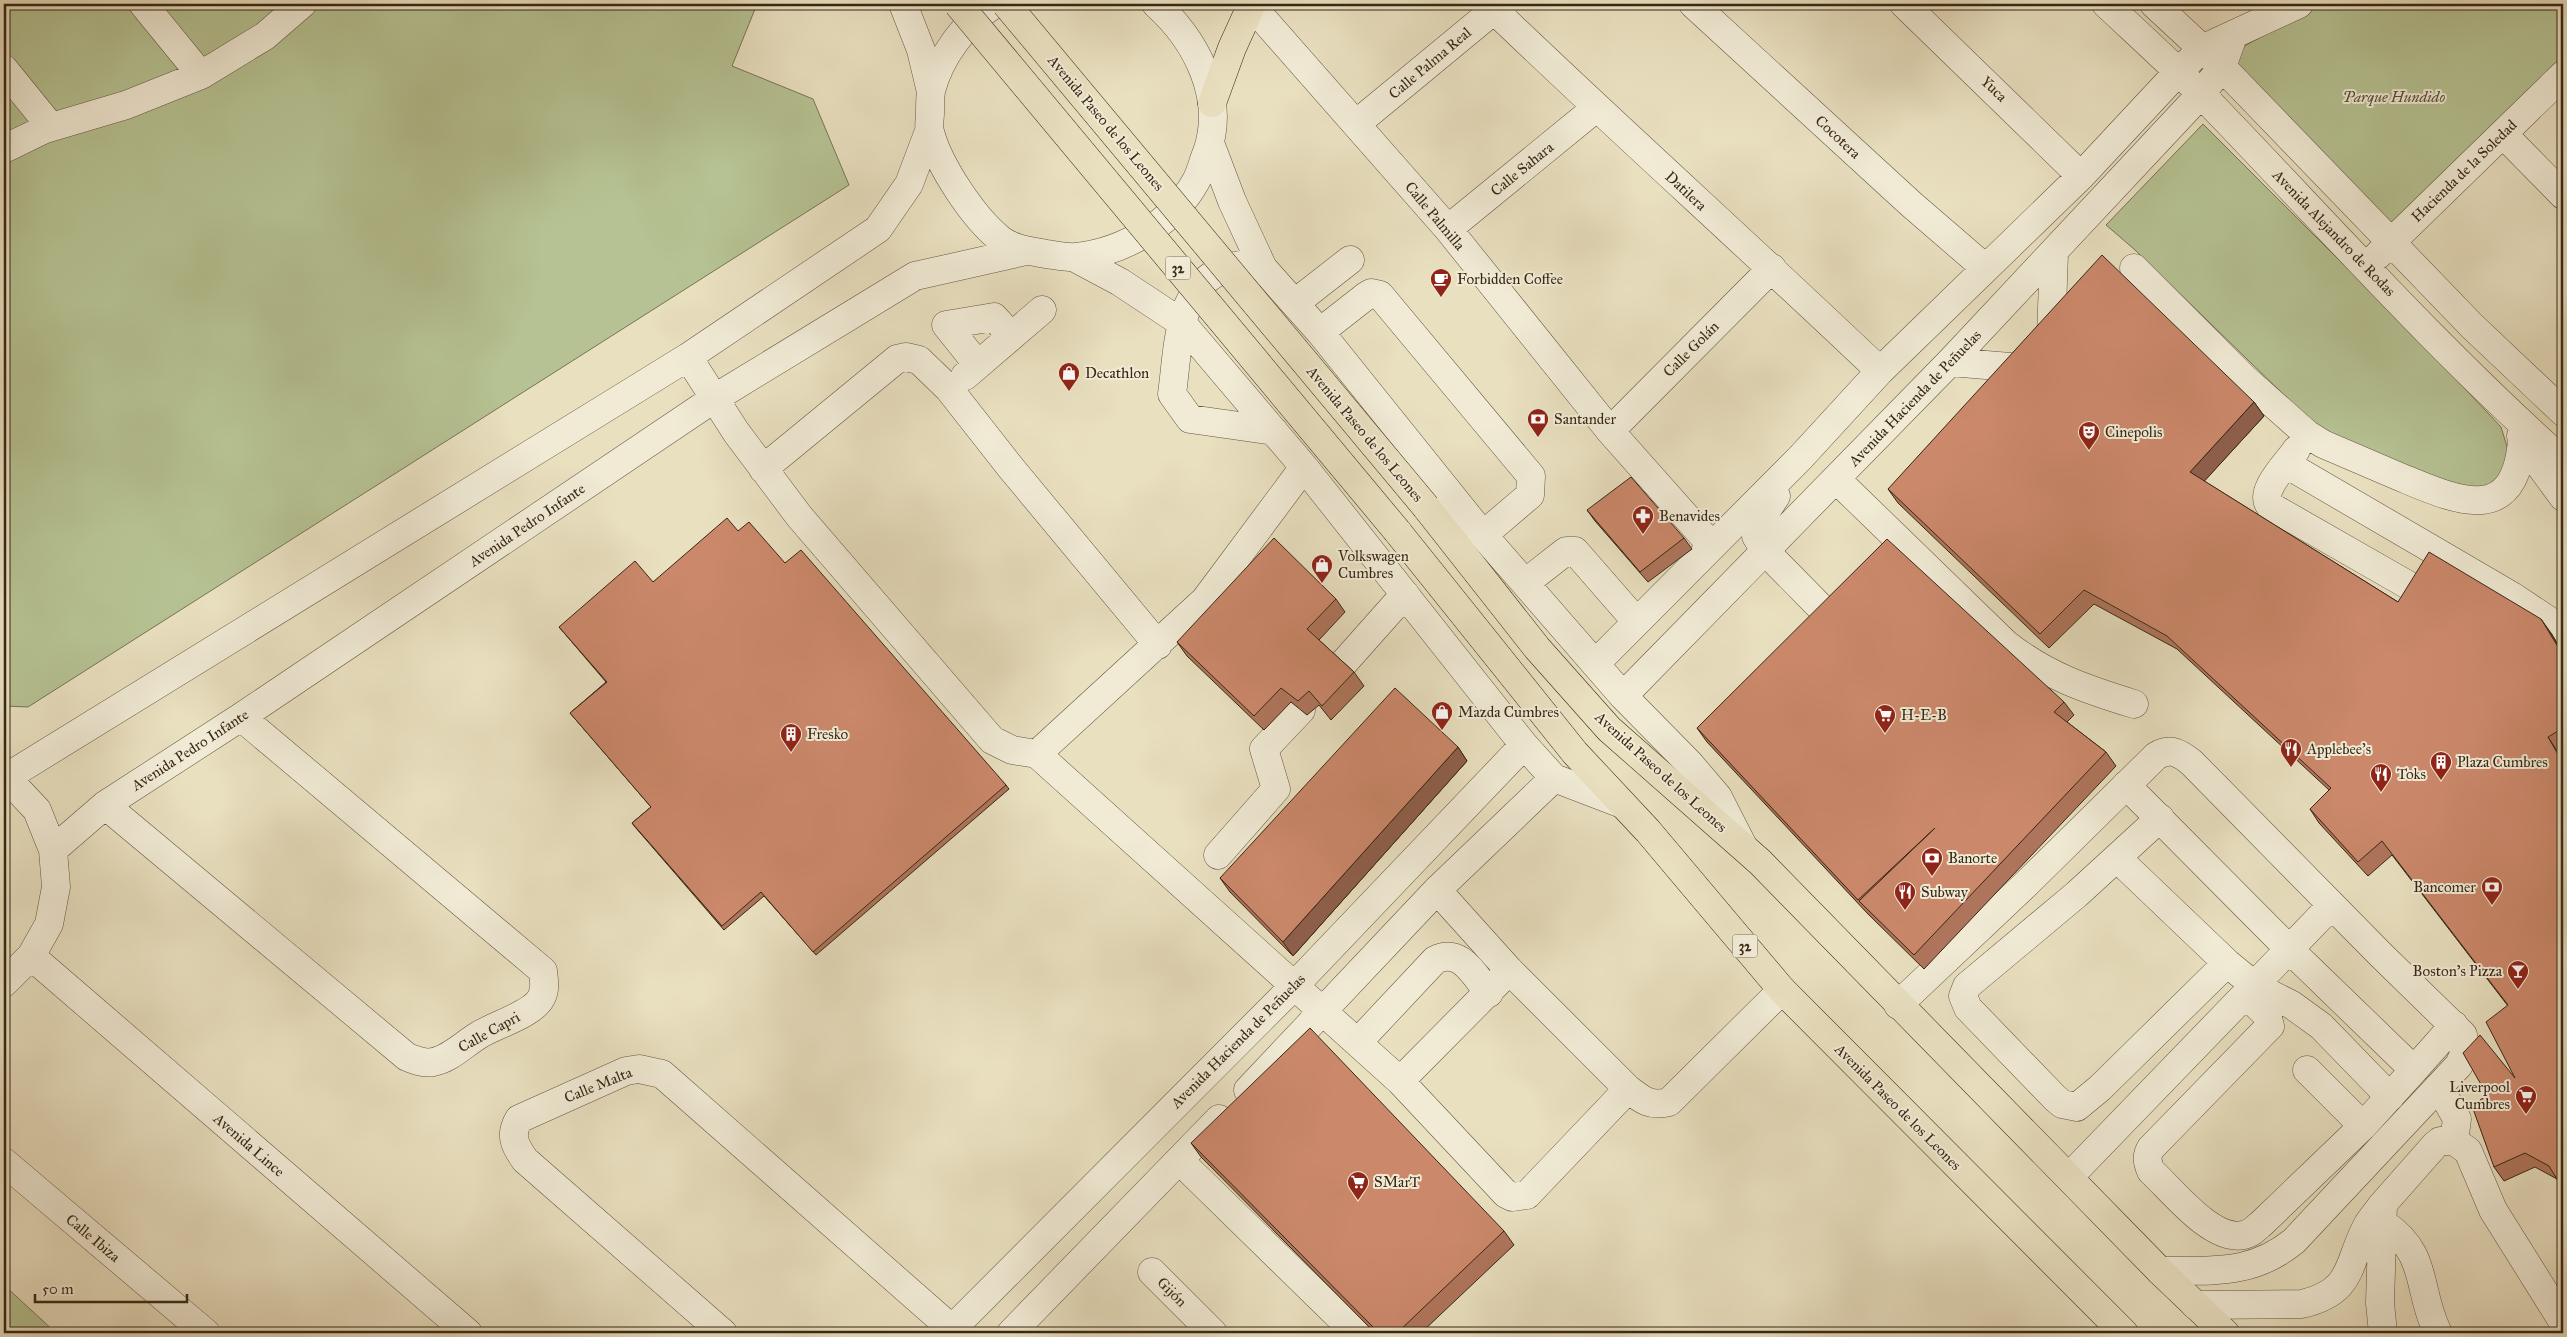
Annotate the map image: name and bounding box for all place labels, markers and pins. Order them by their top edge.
cafe icon: Forbidden Coffee [1429,267,1453,298]
place label: Forbidden Coffee [1457,270,1563,288]
shop icon: Decathlon [1057,361,1081,392]
place label: Decathlon [1085,364,1149,382]
bank icon: Santander [1526,407,1550,438]
place label: Santander [1554,410,1617,428]
theatre icon: Cinepolis [2077,420,2101,451]
place label: Cinepolis [2105,423,2162,441]
pharmacy icon: Benavides [1631,504,1655,535]
place label: Benavides [1659,507,1720,525]
place label: Volkswagen Cumbres [1337,547,1409,582]
shop icon: Volkswagen Cumbres [1310,553,1334,584]
shop icon: Mazda Cumbres [1430,700,1454,731]
place label: Mazda Cumbres [1458,703,1559,721]
supermarket icon: H-E-B [1873,703,1897,734]
place label: H-E-B [1901,706,1947,724]
building icon: Fresko [779,722,803,753]
place label: Fresko [807,725,848,743]
restaurant icon: Applebee's [2279,737,2303,768]
place label: Applebee's [2306,740,2371,758]
building icon: Plaza Cumbres [2429,750,2453,781]
place label: Plaza Cumbres [2457,753,2548,771]
restaurant icon: Toks [2369,762,2393,793]
place label: Toks [2397,765,2426,783]
bank icon: Banorte [1920,846,1944,877]
place label: Banorte [1948,849,1997,867]
bank icon: Bancomer [2480,875,2504,906]
place label: Bancomer [2413,878,2476,896]
restaurant icon: Subway [1893,880,1917,911]
place label: Subway [1921,883,1969,901]
bar icon: Boston's Pizza [2506,959,2530,990]
place label: Boston's Pizza [2413,962,2503,980]
place label: Liverpool Cumbres [2449,1078,2511,1113]
supermarket icon: Liverpool Cumbres [2514,1084,2538,1115]
supermarket icon: SMarT [1346,1170,1370,1201]
place label: SMarT [1374,1173,1420,1191]

